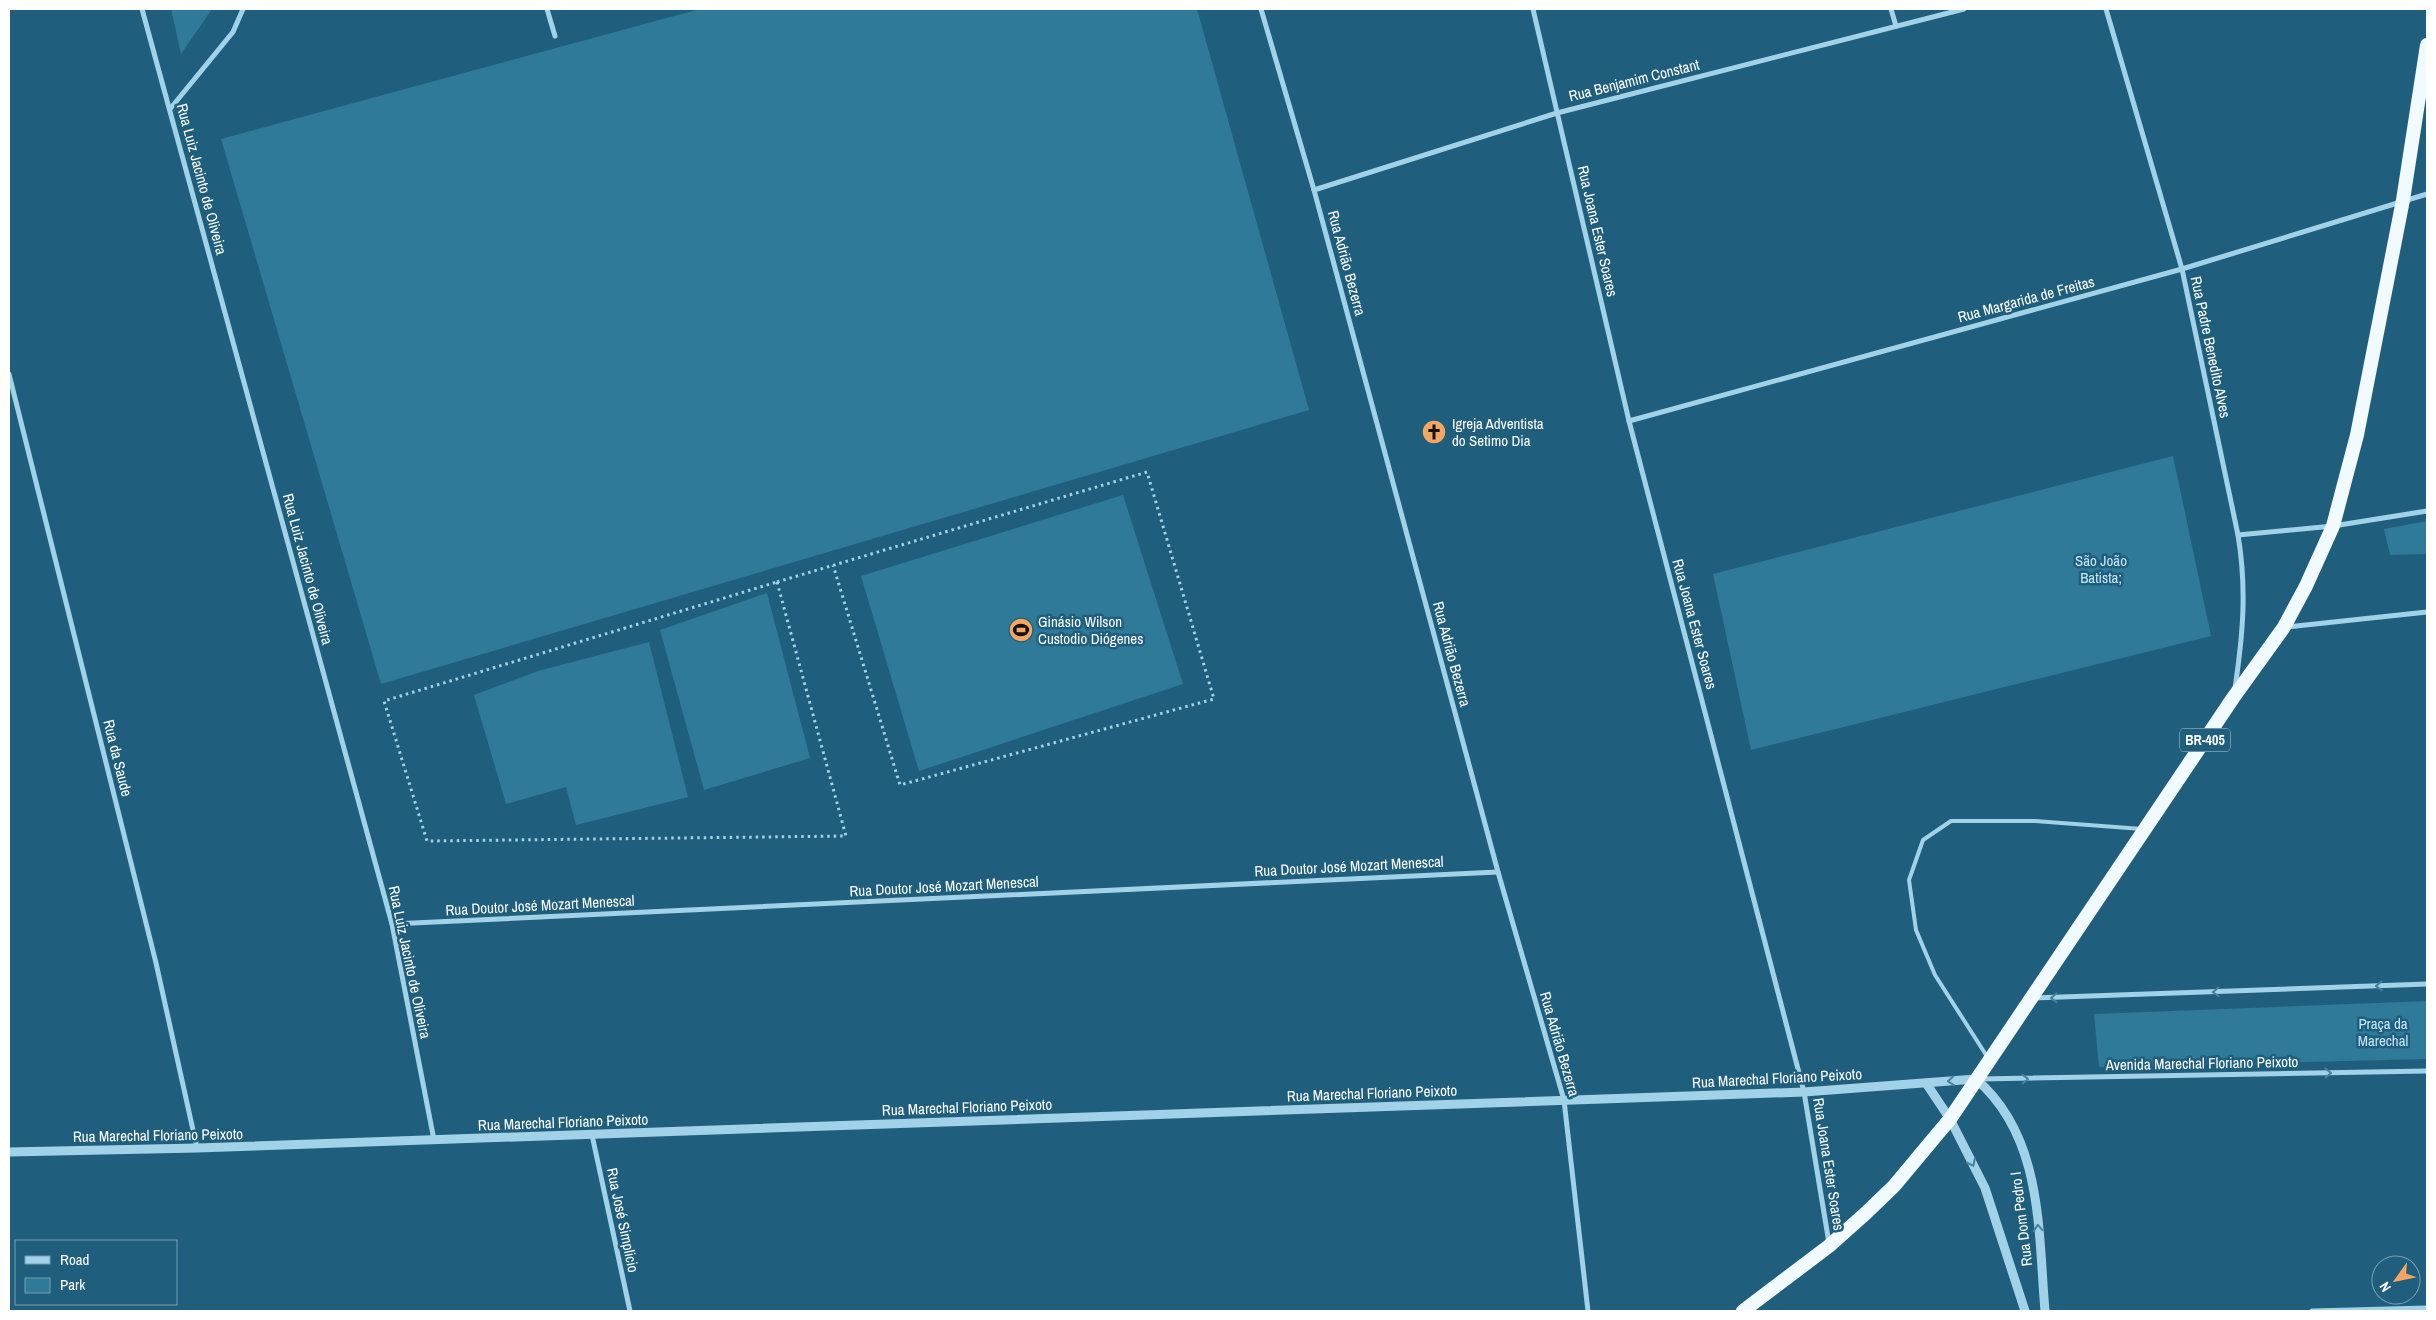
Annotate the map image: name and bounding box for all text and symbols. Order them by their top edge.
street label: Rua Benjamim Constant [1566,53,1702,106]
street label: Rua Luiz Jacinto de Oliveira [172,101,232,257]
street label: Rua Joana Ester Soares [1573,163,1623,299]
street label: Rua Adrião Bezerra [1323,208,1371,318]
street label: Rua Margarida de Freitas [1955,271,2097,327]
street label: Rua Padre Benedito Alves [2186,274,2236,420]
place label: Igreja Adventista do Setimo Dia [1452,413,1544,451]
church icon: Igreja Adventista do Setimo Dia [1421,419,1447,445]
street label: Rua Luiz Jacinto de Oliveira [278,491,338,647]
park label: São João Batista; [2075,550,2127,588]
street label: Rua Joana Ester Soares [1668,557,1722,691]
street label: Rua Adrião Bezerra [1428,599,1476,709]
place label: Ginásio Wilson Custodio Diógenes [1038,611,1143,649]
sports icon: Ginásio Wilson Custodio Diógenes [1008,617,1034,643]
street label: Rua da Saude [98,717,138,799]
road number: BR-405 [2180,728,2230,752]
street label: Rua Doutor José Mozart Menescal [1254,851,1444,881]
street label: Rua Doutor José Mozart Menescal [849,871,1039,901]
street label: Rua Luiz Jacinto de Oliveira [384,884,437,1041]
street label: Rua Doutor José Mozart Menescal [445,890,635,920]
one-way arrow [2374,981,2382,991]
one-way arrow [2212,986,2220,997]
street label: Rua Adrião Bezerra [1535,989,1585,1099]
one-way arrow [2049,992,2057,1003]
park label: Praça da Marechal [2358,1013,2408,1051]
street label: Avenida Marechal Floriano Peixoto [2105,1051,2299,1075]
street label: Rua Marechal Floriano Peixoto [1691,1063,1863,1093]
one-way arrow [2324,1068,2332,1078]
one-way arrow [2021,1073,2029,1084]
one-way arrow [1947,1076,1955,1087]
street label: Rua Marechal Floriano Peixoto [1287,1080,1458,1106]
street label: Rua Marechal Floriano Peixoto [882,1094,1053,1120]
street label: Rua Joana Ester Soares [1808,1096,1850,1232]
street label: Rua Marechal Floriano Peixoto [478,1109,649,1135]
street label: Rua Marechal Floriano Peixoto [73,1123,243,1147]
one-way arrow [1966,1157,1976,1166]
street label: Rua José Simplicio [602,1166,644,1274]
street label: Rua Dom Pedro I [2005,1171,2037,1267]
one-way arrow [2032,1224,2043,1232]
legend [15,1240,178,1305]
text: Road [60,1249,89,1270]
north arrow [2371,1255,2421,1305]
text: Park [60,1274,86,1295]
text: N [2375,1279,2395,1295]

